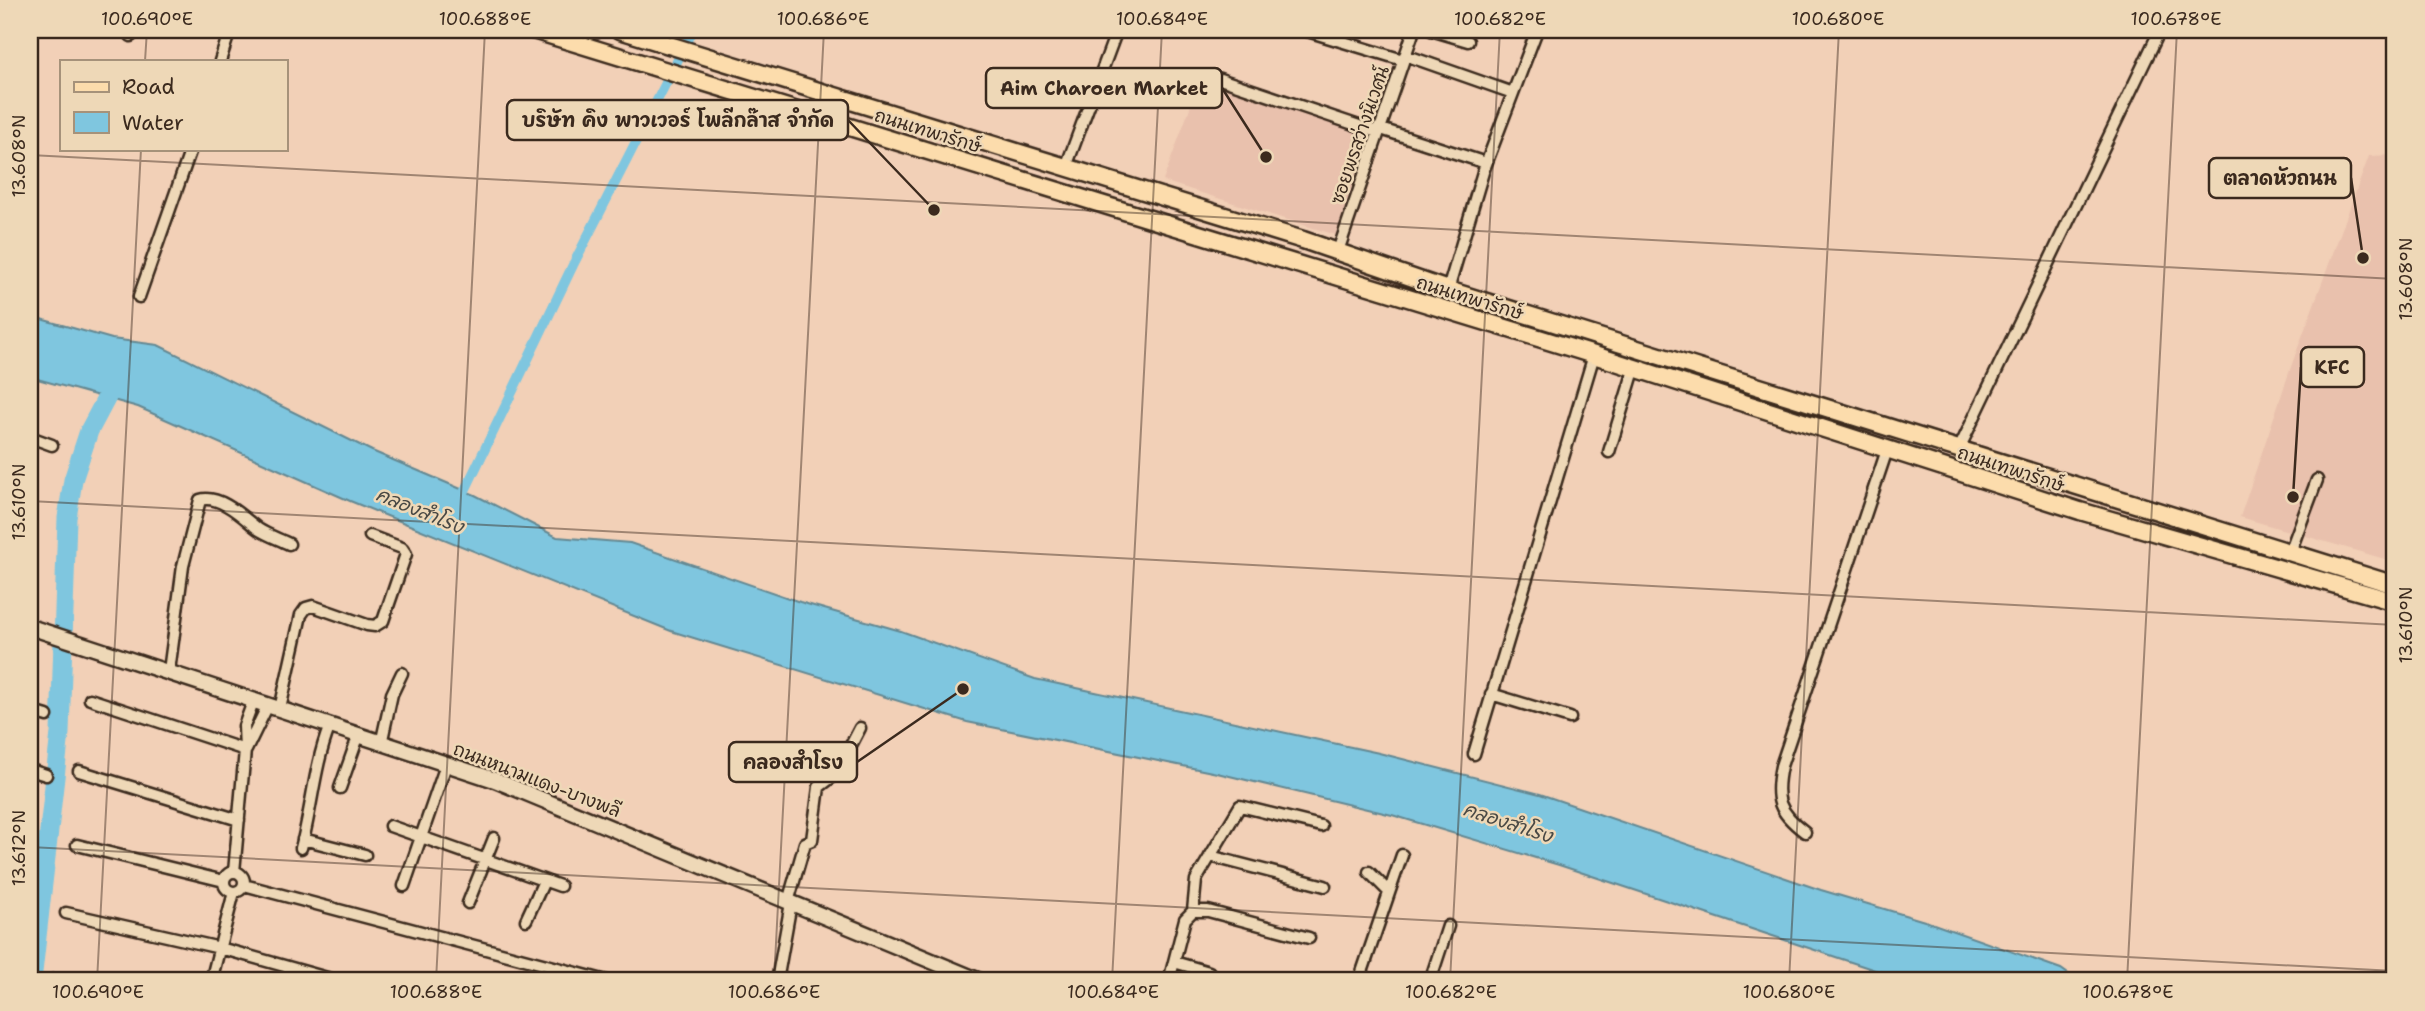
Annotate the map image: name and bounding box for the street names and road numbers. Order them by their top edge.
street label: ซอยพรสว่างนิเวศน์ [1324,62,1395,208]
street label: ถนนเทพารักษ์ [871,102,985,159]
street label: ถนนเทพารักษ์ [1413,269,1527,326]
street label: ถนนเทพารักษ์ [1955,439,2068,498]
street label: ถนนหนามแดง-บางพลี [450,737,624,823]

